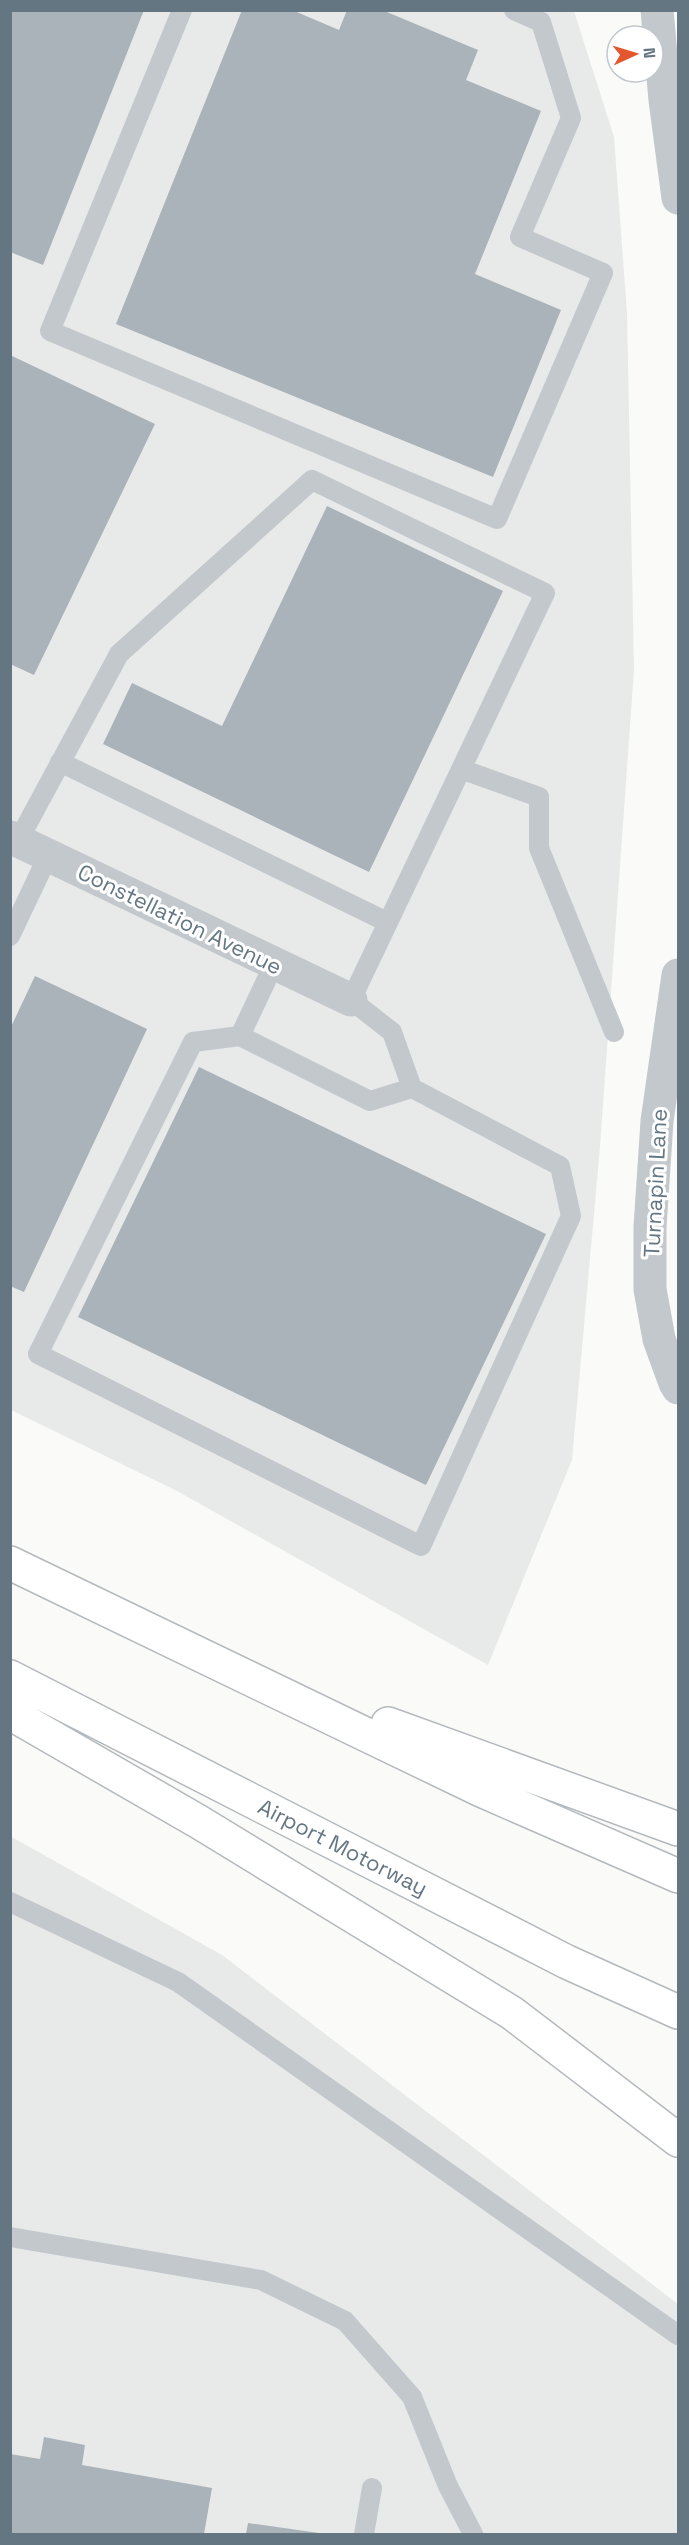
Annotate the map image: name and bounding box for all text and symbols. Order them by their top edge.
north arrow [605,24,665,84]
text: N [639,47,660,59]
street label: Constellation Avenue [73,857,287,981]
street label: Turnapin Lane [637,1108,673,1258]
street label: Airport Motorway [254,1792,432,1902]

